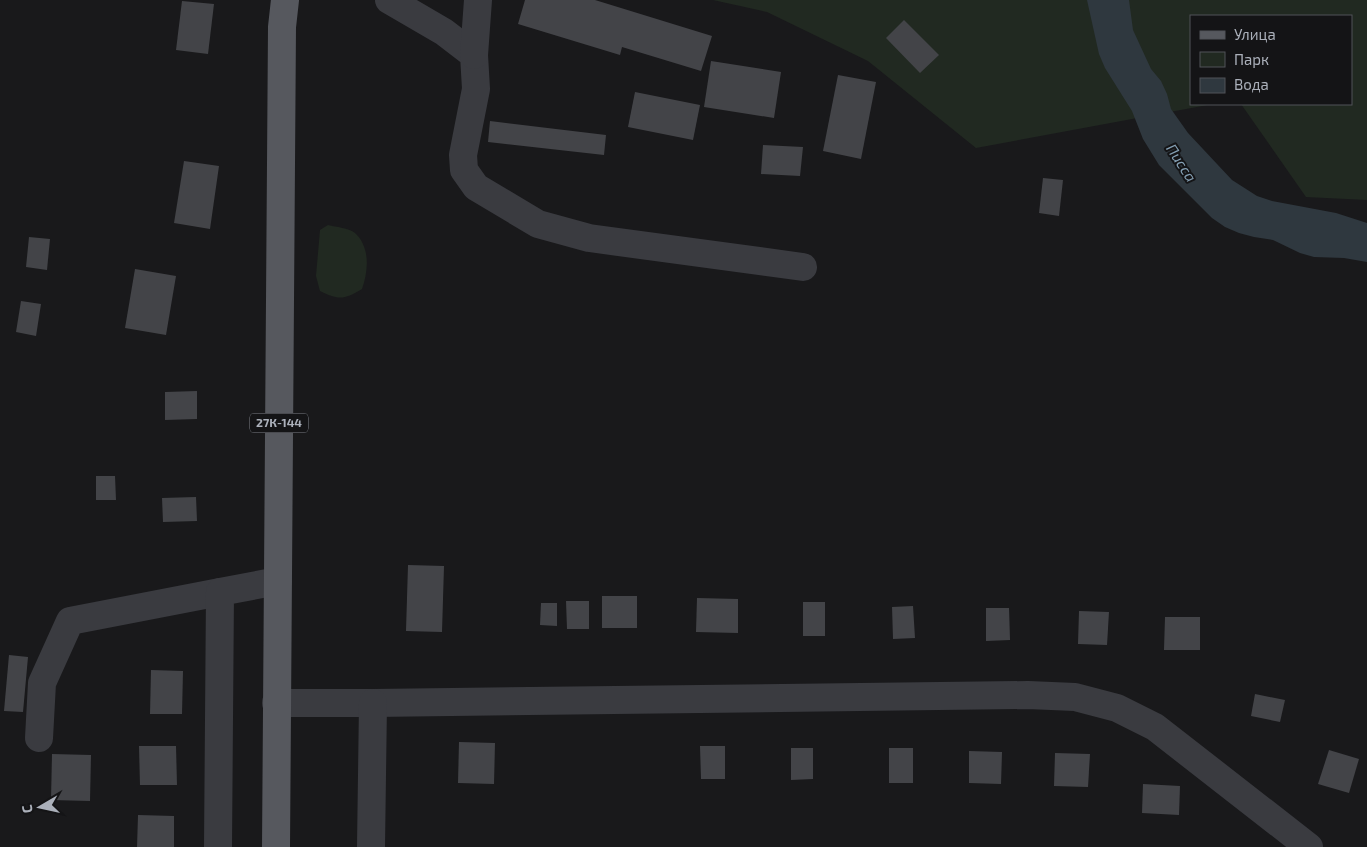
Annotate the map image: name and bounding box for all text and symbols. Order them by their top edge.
legend [1190,15,1352,105]
text: Улица [1234,25,1276,43]
text: Парк [1234,50,1269,68]
text: Вода [1234,75,1269,93]
water label: Писса [1163,140,1201,185]
road number: 27К-144 [250,413,308,432]
north arrow [15,782,65,832]
text: С [18,804,36,815]

